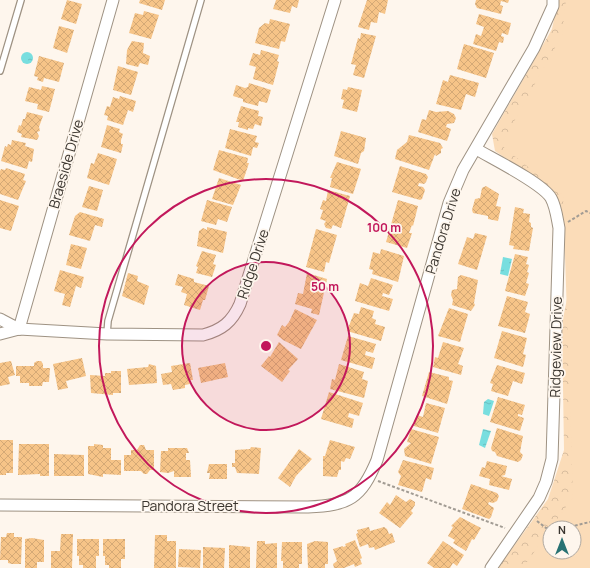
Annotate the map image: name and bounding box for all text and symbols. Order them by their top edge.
street label: Braeside Drive [44,117,87,211]
street label: Pandora Drive [420,186,465,276]
text: 100 m [367,219,401,236]
street label: Ridge Drive [232,226,273,301]
text: 50 m [311,278,339,295]
street label: Ridgeview Drive [545,296,566,398]
centre of rings [259,339,273,353]
street label: Pandora Street [141,496,239,515]
north arrow [542,520,582,560]
text: N [558,522,566,537]

